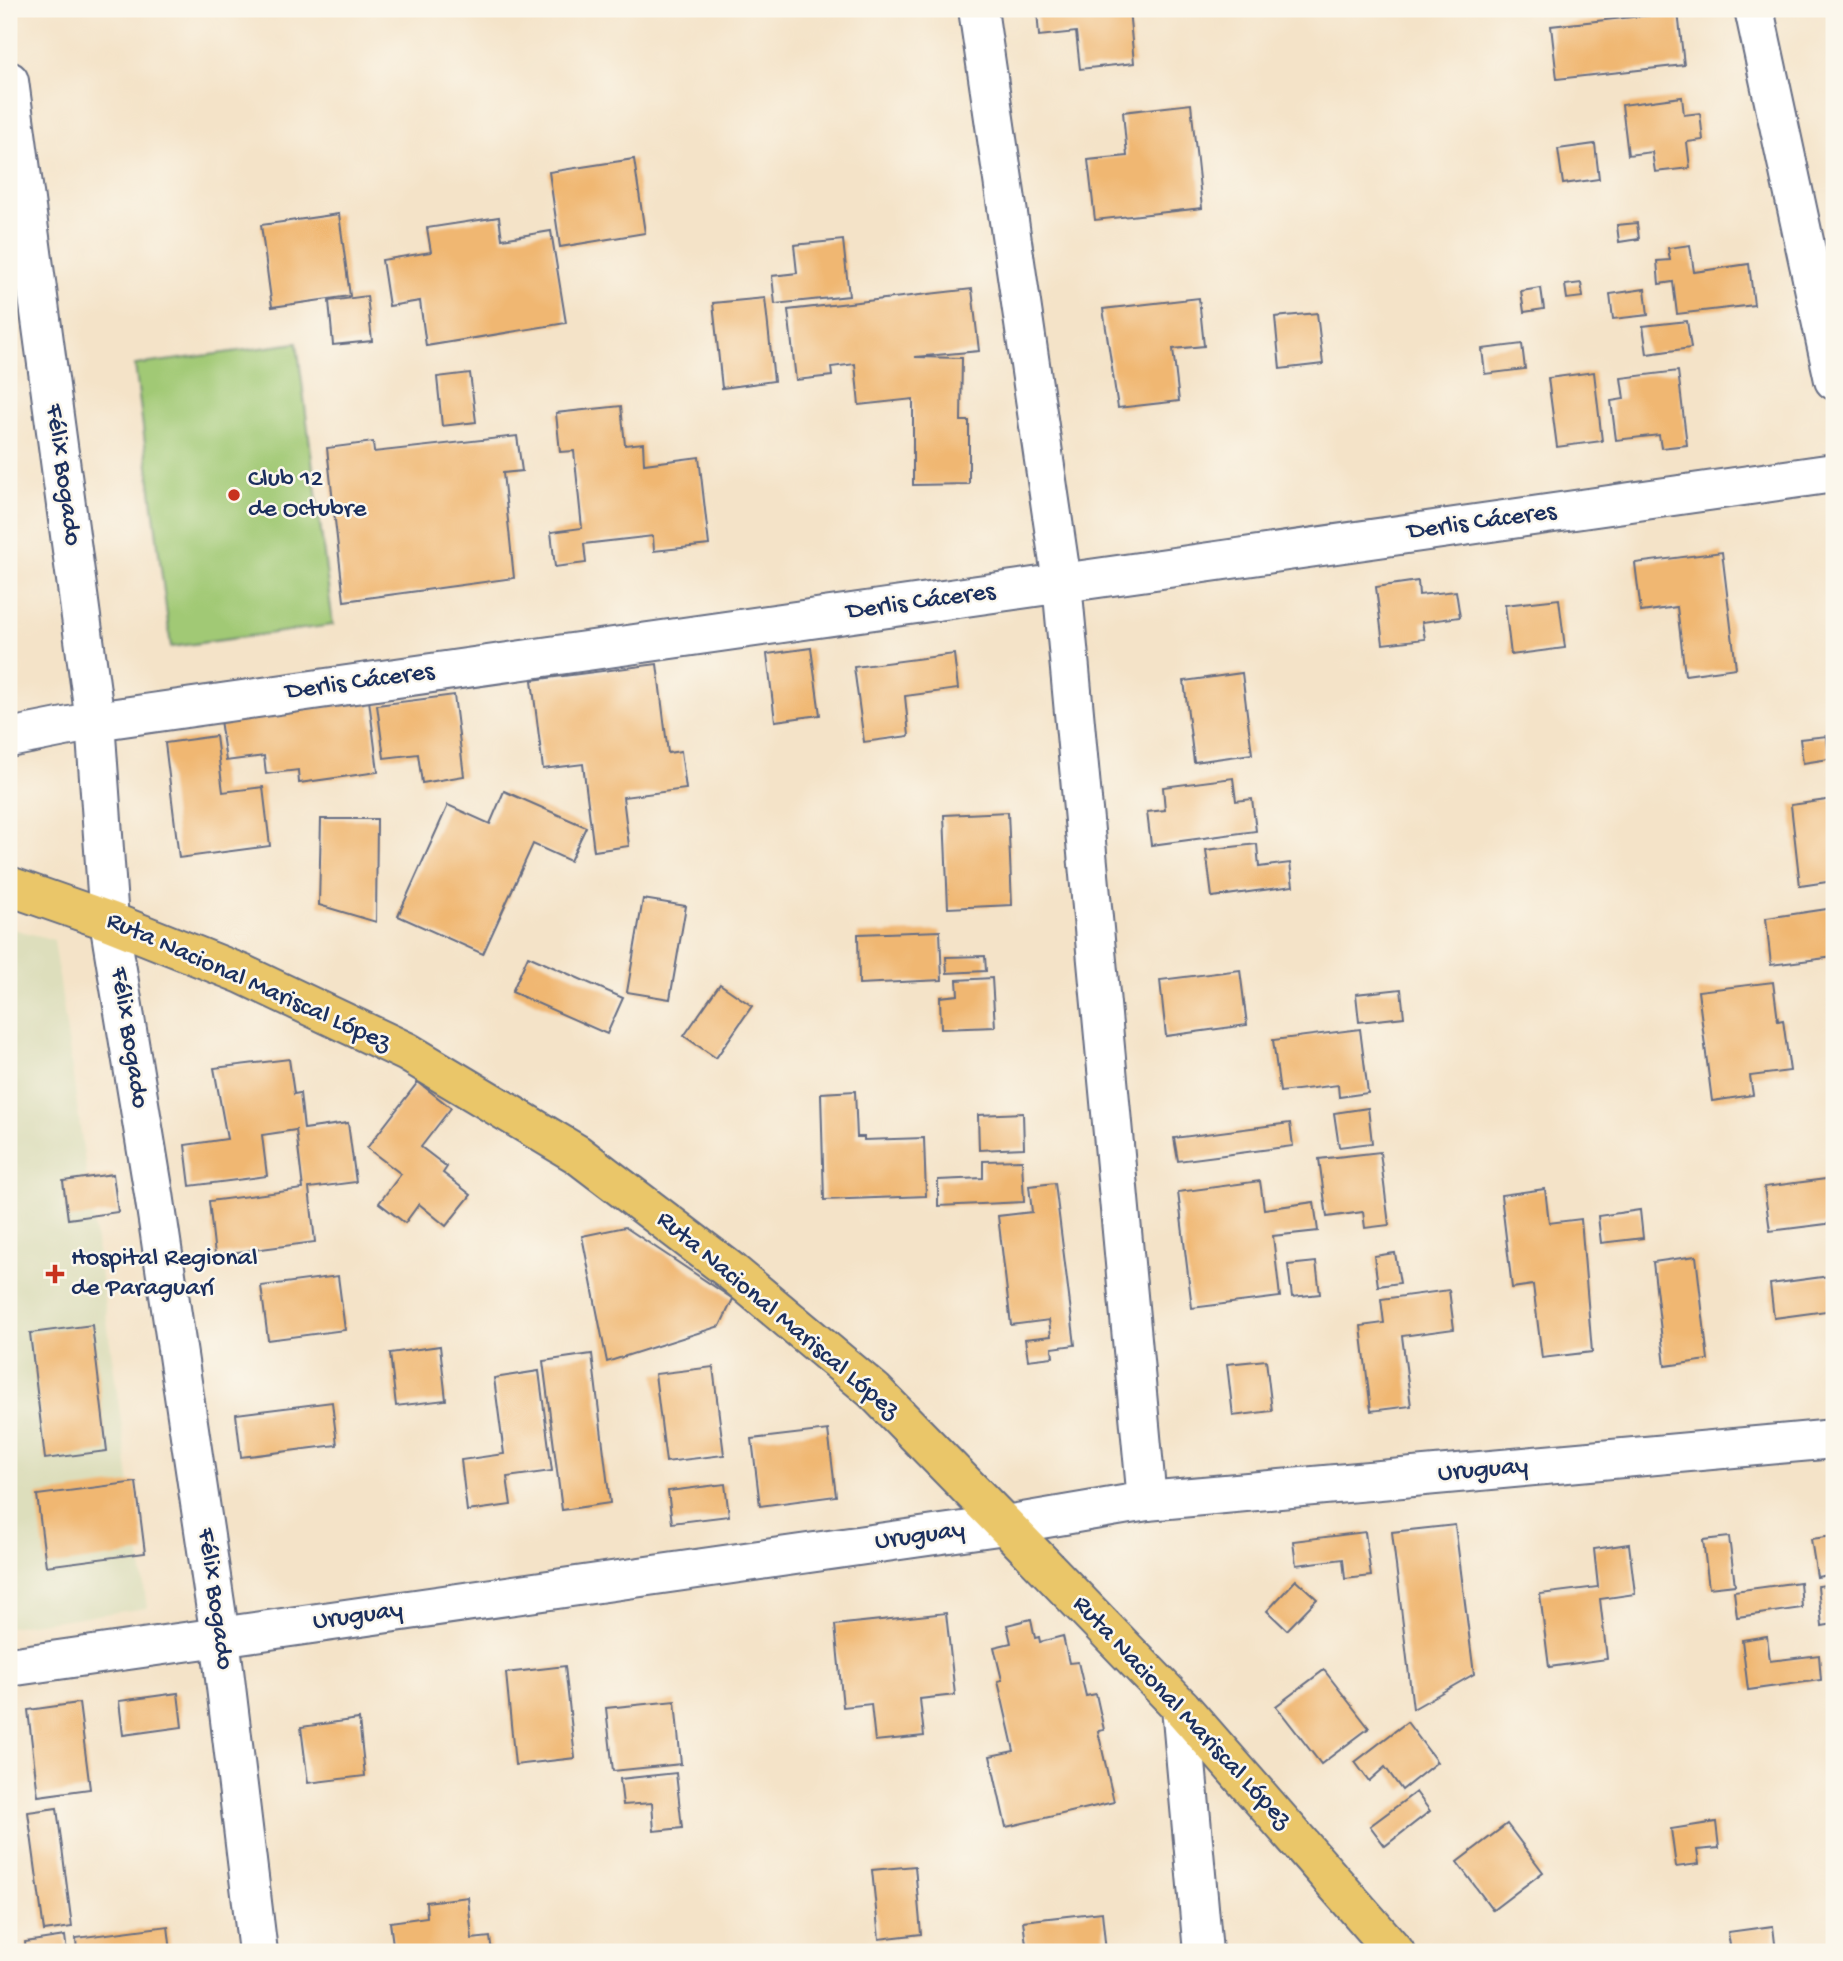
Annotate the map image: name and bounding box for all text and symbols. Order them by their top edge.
street label: Félix Bogado [37,401,87,548]
place label: Club 12 de Octubre [248,465,367,526]
marker: Club 12 de Octubre [226,487,242,503]
street label: Derlis Cáceres [1404,497,1560,549]
street label: Derlis Cáceres [843,577,999,629]
street label: Derlis Cáceres [282,657,438,709]
street label: Ruta Nacional Mariscal López [101,906,396,1060]
street label: Félix Bogado [101,964,154,1111]
street label: Ruta Nacional Mariscal López [649,1205,906,1428]
place label: Hospital Regional de Paraguarí [71,1244,258,1305]
marker: Hospital Regional de Paraguarí [45,1264,65,1284]
street label: Uruguay [1437,1452,1530,1490]
street label: Uruguay [873,1515,967,1559]
street label: Félix Bogado [189,1525,239,1672]
street label: Ruta Nacional Mariscal López [1065,1590,1298,1837]
street label: Uruguay [311,1595,405,1639]

